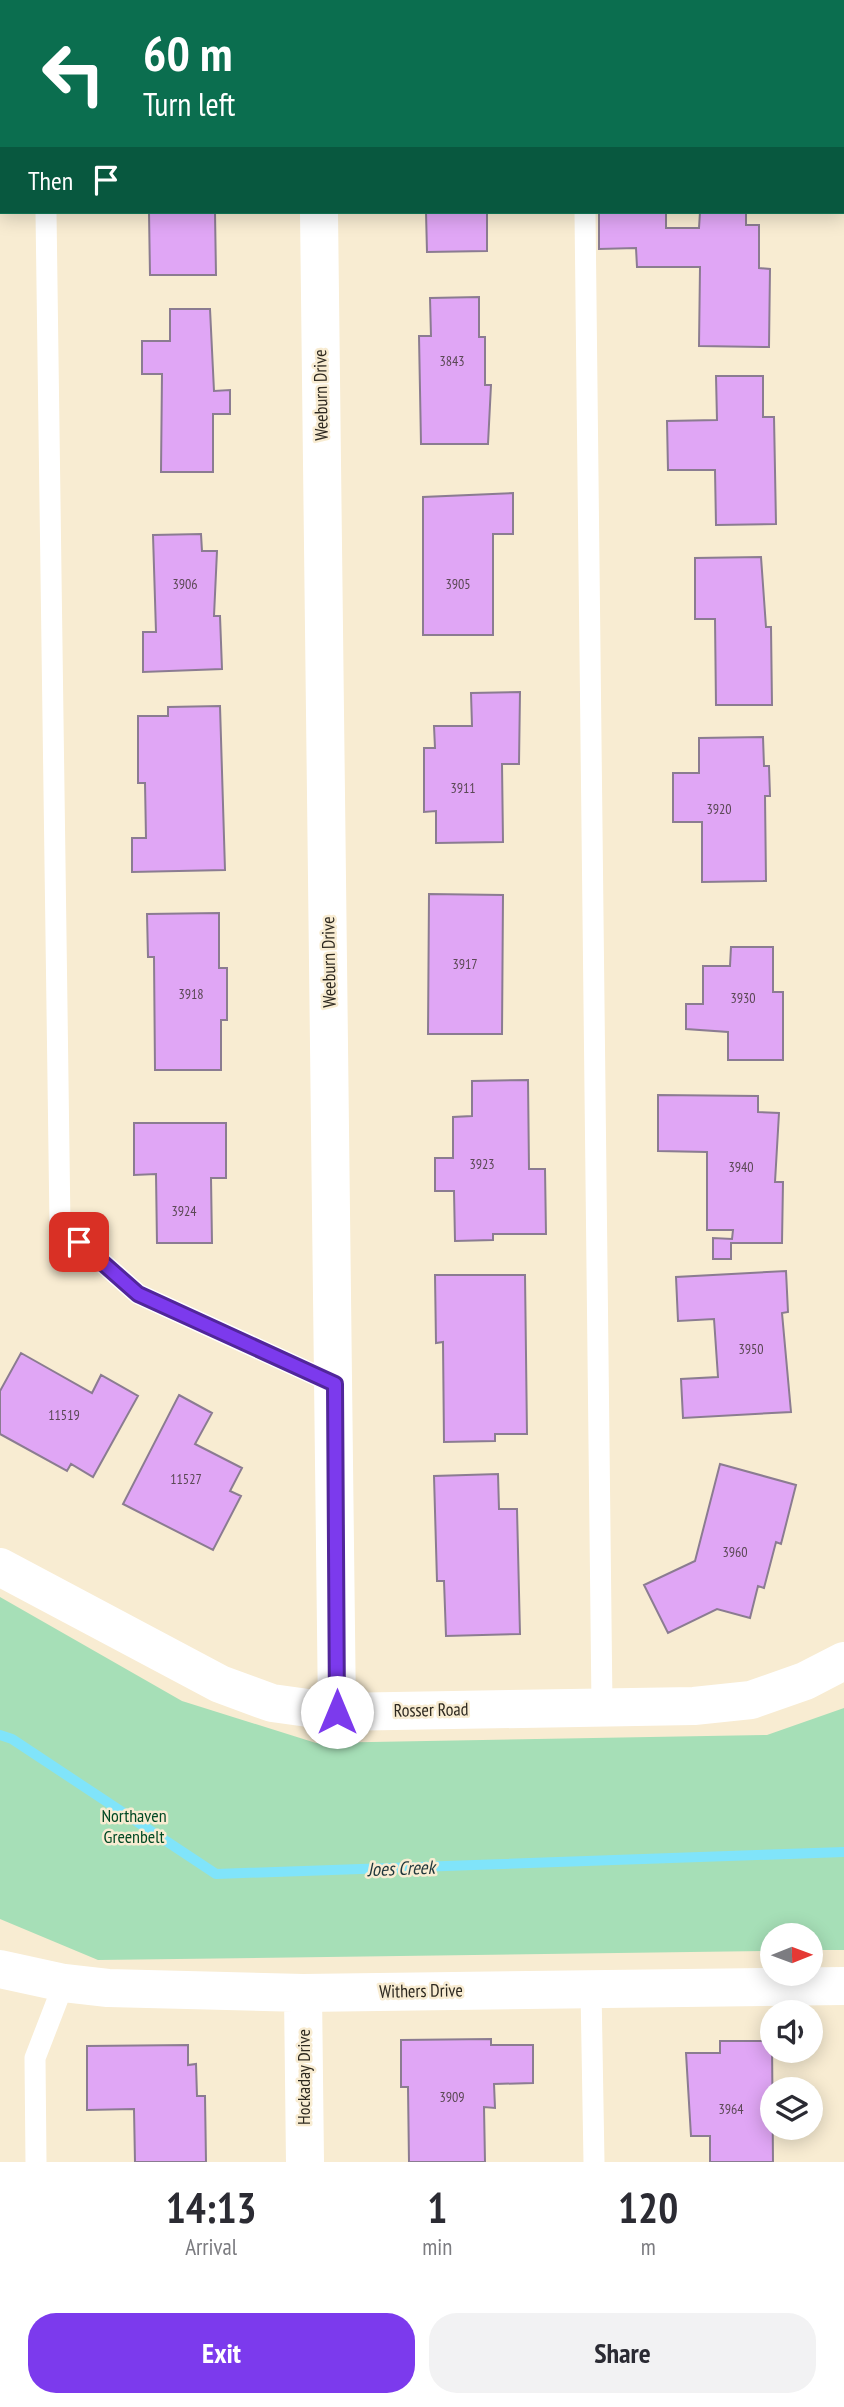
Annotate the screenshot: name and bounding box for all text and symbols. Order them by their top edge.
text: 60 m [143,21,232,85]
icon: left [28,28,119,119]
text: Turn left [143,83,235,125]
icon: arrive [87,161,125,199]
text: Then [28,164,73,197]
street label: Weeburn Drive [308,349,333,441]
house number: 3843 [439,352,465,370]
house number: 3906 [172,575,198,593]
house number: 3905 [445,575,471,593]
house number: 3911 [450,779,476,797]
house number: 3920 [706,800,732,818]
street label: Weeburn Drive [316,916,341,1008]
house number: 3917 [452,955,478,973]
house number: 3918 [178,985,204,1003]
house number: 3930 [730,989,756,1007]
house number: 3923 [469,1155,495,1173]
house number: 3940 [728,1158,754,1176]
house number: 3924 [171,1202,197,1220]
pin [49,1212,109,1272]
icon: arrive [60,1223,98,1261]
house number: 3950 [738,1340,764,1358]
house number: 11519 [48,1406,80,1424]
house number: 11527 [170,1470,202,1488]
house number: 3960 [722,1543,748,1561]
position arrow [300,1675,374,1749]
street label: Rosser Road [393,1697,469,1722]
park label: Northaven Greenbelt [101,1804,167,1848]
water label: Joes Creek [366,1855,438,1881]
north arrow [760,1923,822,1986]
map controls [760,1923,823,2140]
street label: Withers Drive [379,1978,463,2003]
button: sound [760,2000,823,2063]
street label: Hockaday Drive [292,2029,315,2125]
button: layers [760,2077,823,2140]
house number: 3909 [439,2088,465,2106]
house number: 3964 [718,2100,744,2118]
text: 14:13 [166,2180,257,2235]
text: 1 [427,2180,447,2235]
text: 120 [618,2180,678,2235]
text: Arrival [185,2232,237,2261]
text: min [422,2232,452,2261]
text: m [641,2232,656,2261]
button: Exit [28,2313,415,2393]
button: Share [429,2313,816,2393]

